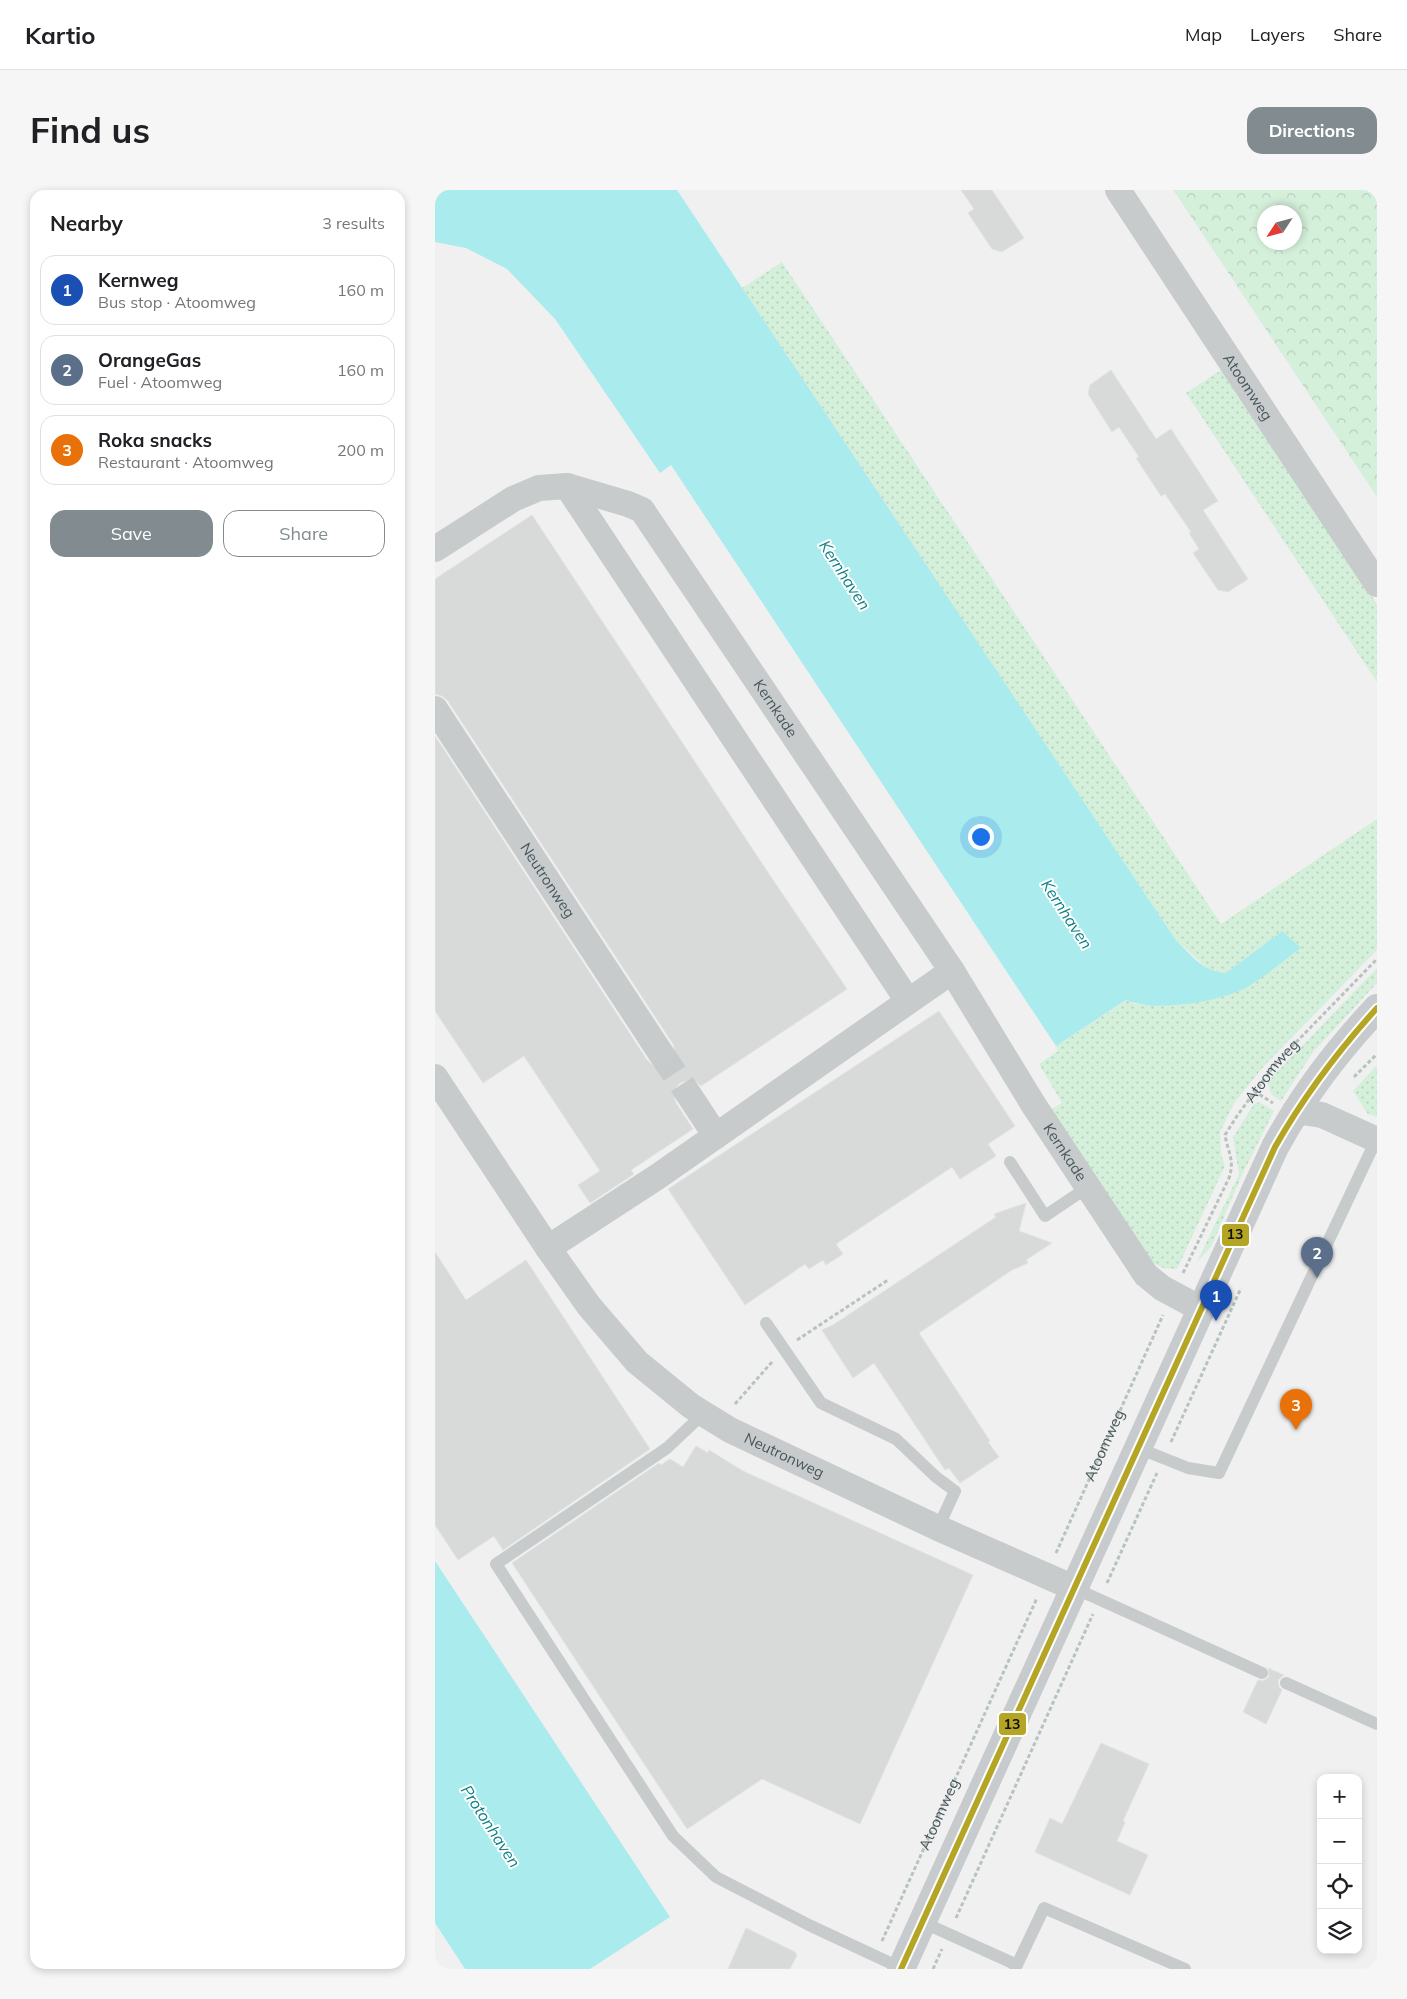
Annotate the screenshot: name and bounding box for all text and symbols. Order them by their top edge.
text: Kartio [25,20,96,50]
text: Map [1185,23,1222,46]
text: Layers [1250,23,1305,46]
text: Share [1333,23,1382,46]
button: Directions [1247,107,1377,154]
text: Find us [30,108,150,152]
north arrow [1257,205,1302,250]
text: Nearby [50,210,123,236]
text: 3 results [322,213,385,233]
text: Kernweg [98,268,178,292]
text: 1 [62,280,72,300]
text: 160 m [337,280,384,300]
text: Bus stop · Atoomweg [98,292,256,312]
text: OrangeGas [98,348,201,372]
street label: Atoomweg [1219,350,1277,424]
text: 2 [62,360,72,380]
text: 160 m [337,360,384,380]
text: Fuel · Atoomweg [98,372,222,392]
text: Roka snacks [98,428,212,452]
text: 3 [62,440,72,460]
text: 200 m [337,440,384,460]
text: Restaurant · Atoomweg [98,452,274,472]
button: Save [50,510,213,557]
button: Share [223,510,385,557]
water label: Kernhaven [815,536,875,614]
street label: Kernkade [750,676,802,741]
your location [968,824,994,850]
street label: Neutronweg [516,839,579,921]
water label: Kernhaven [1037,875,1097,953]
street label: Atoomweg [1240,1035,1303,1106]
street label: Kernkade [1039,1119,1091,1185]
line badge: 13 [1221,1223,1250,1247]
text: 13 [1227,1225,1243,1243]
pin: 2 [1301,1237,1333,1278]
pin: 1 [1200,1280,1232,1321]
pin: 3 [1280,1389,1312,1430]
street label: Atoomweg [1080,1406,1128,1484]
street label: Neutronweg [741,1428,827,1482]
line badge: 13 [998,1712,1027,1736]
text: 13 [1004,1715,1020,1733]
map controls [1317,1774,1362,1954]
button: + [1317,1774,1362,1819]
street label: Atoomweg [914,1775,963,1853]
water label: Protonhaven [457,1781,525,1871]
button: − [1317,1819,1362,1864]
button: locate [1317,1864,1362,1909]
button: layers [1317,1909,1362,1954]

